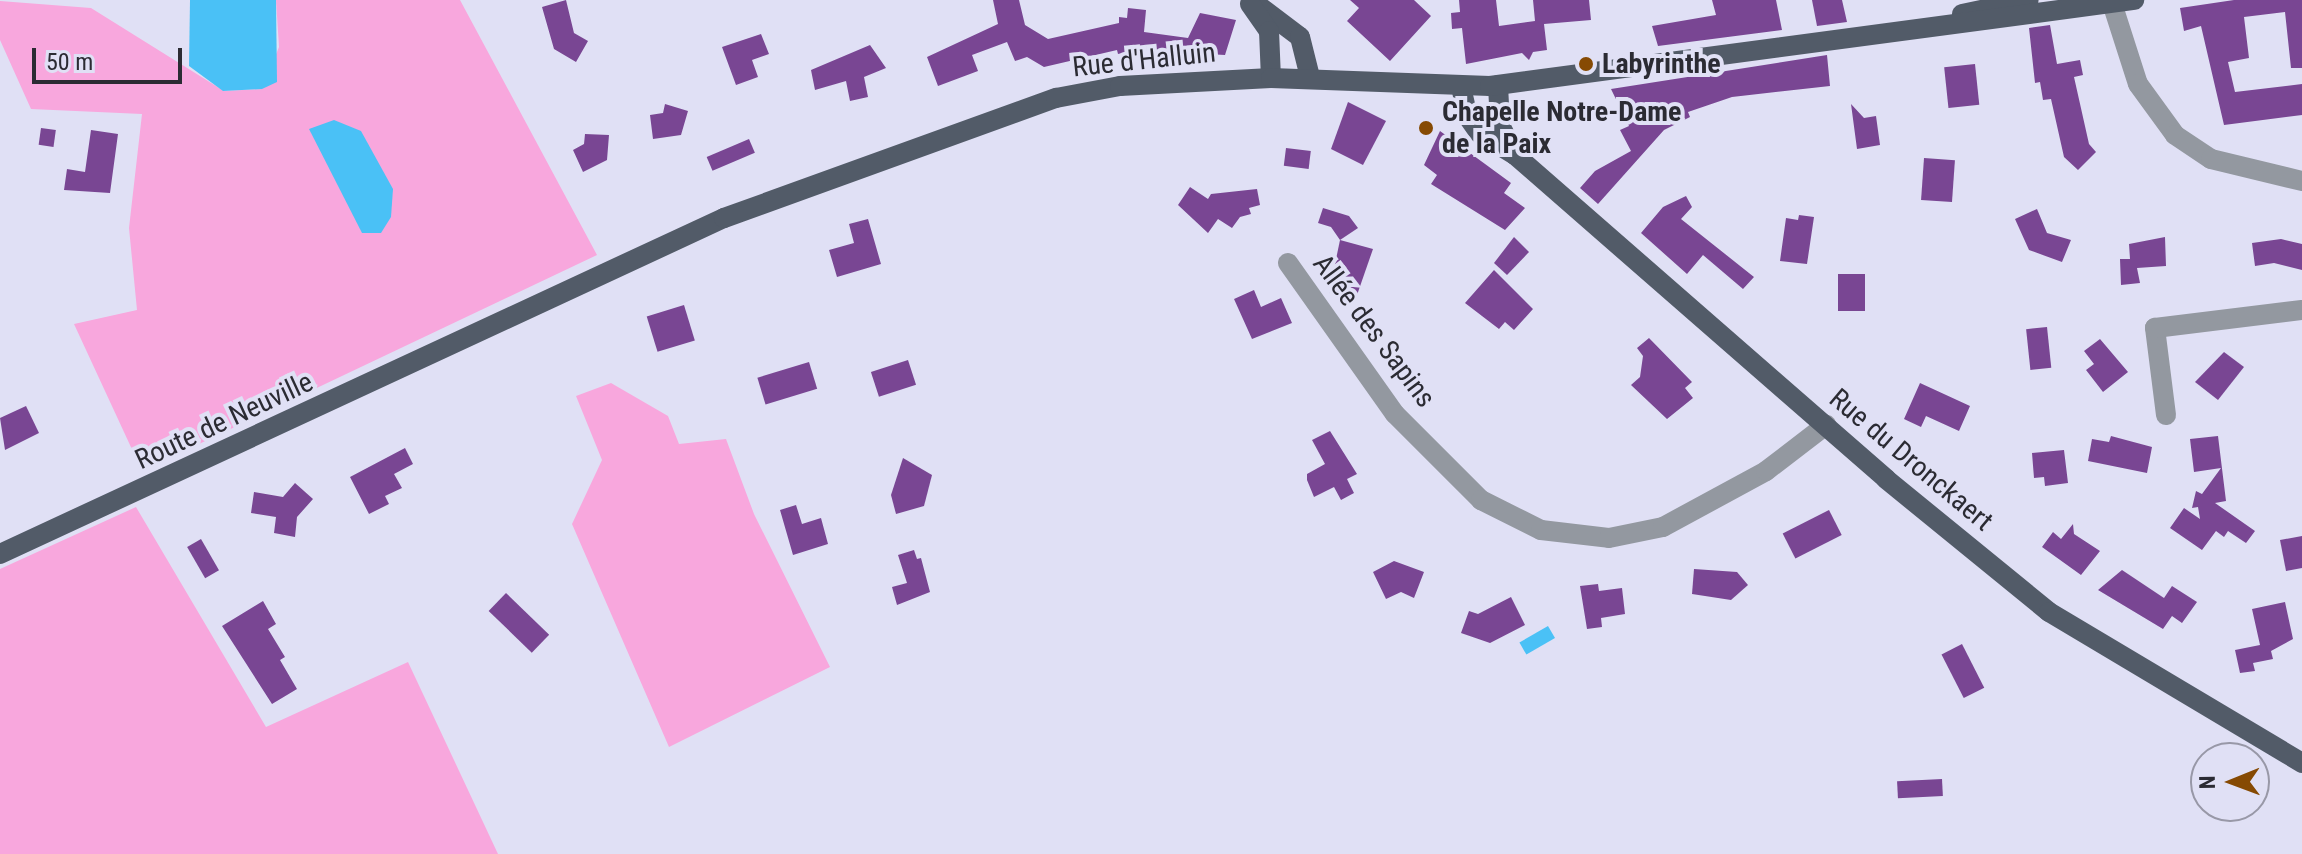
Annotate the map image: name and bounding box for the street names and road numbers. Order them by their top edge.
street label: Rue d'Halluin [1071,36,1217,84]
street label: Allée des Sapins [1306,248,1442,414]
street label: Route de Neuville [130,365,318,477]
street label: Rue du Dronckaert [1822,382,2000,538]

